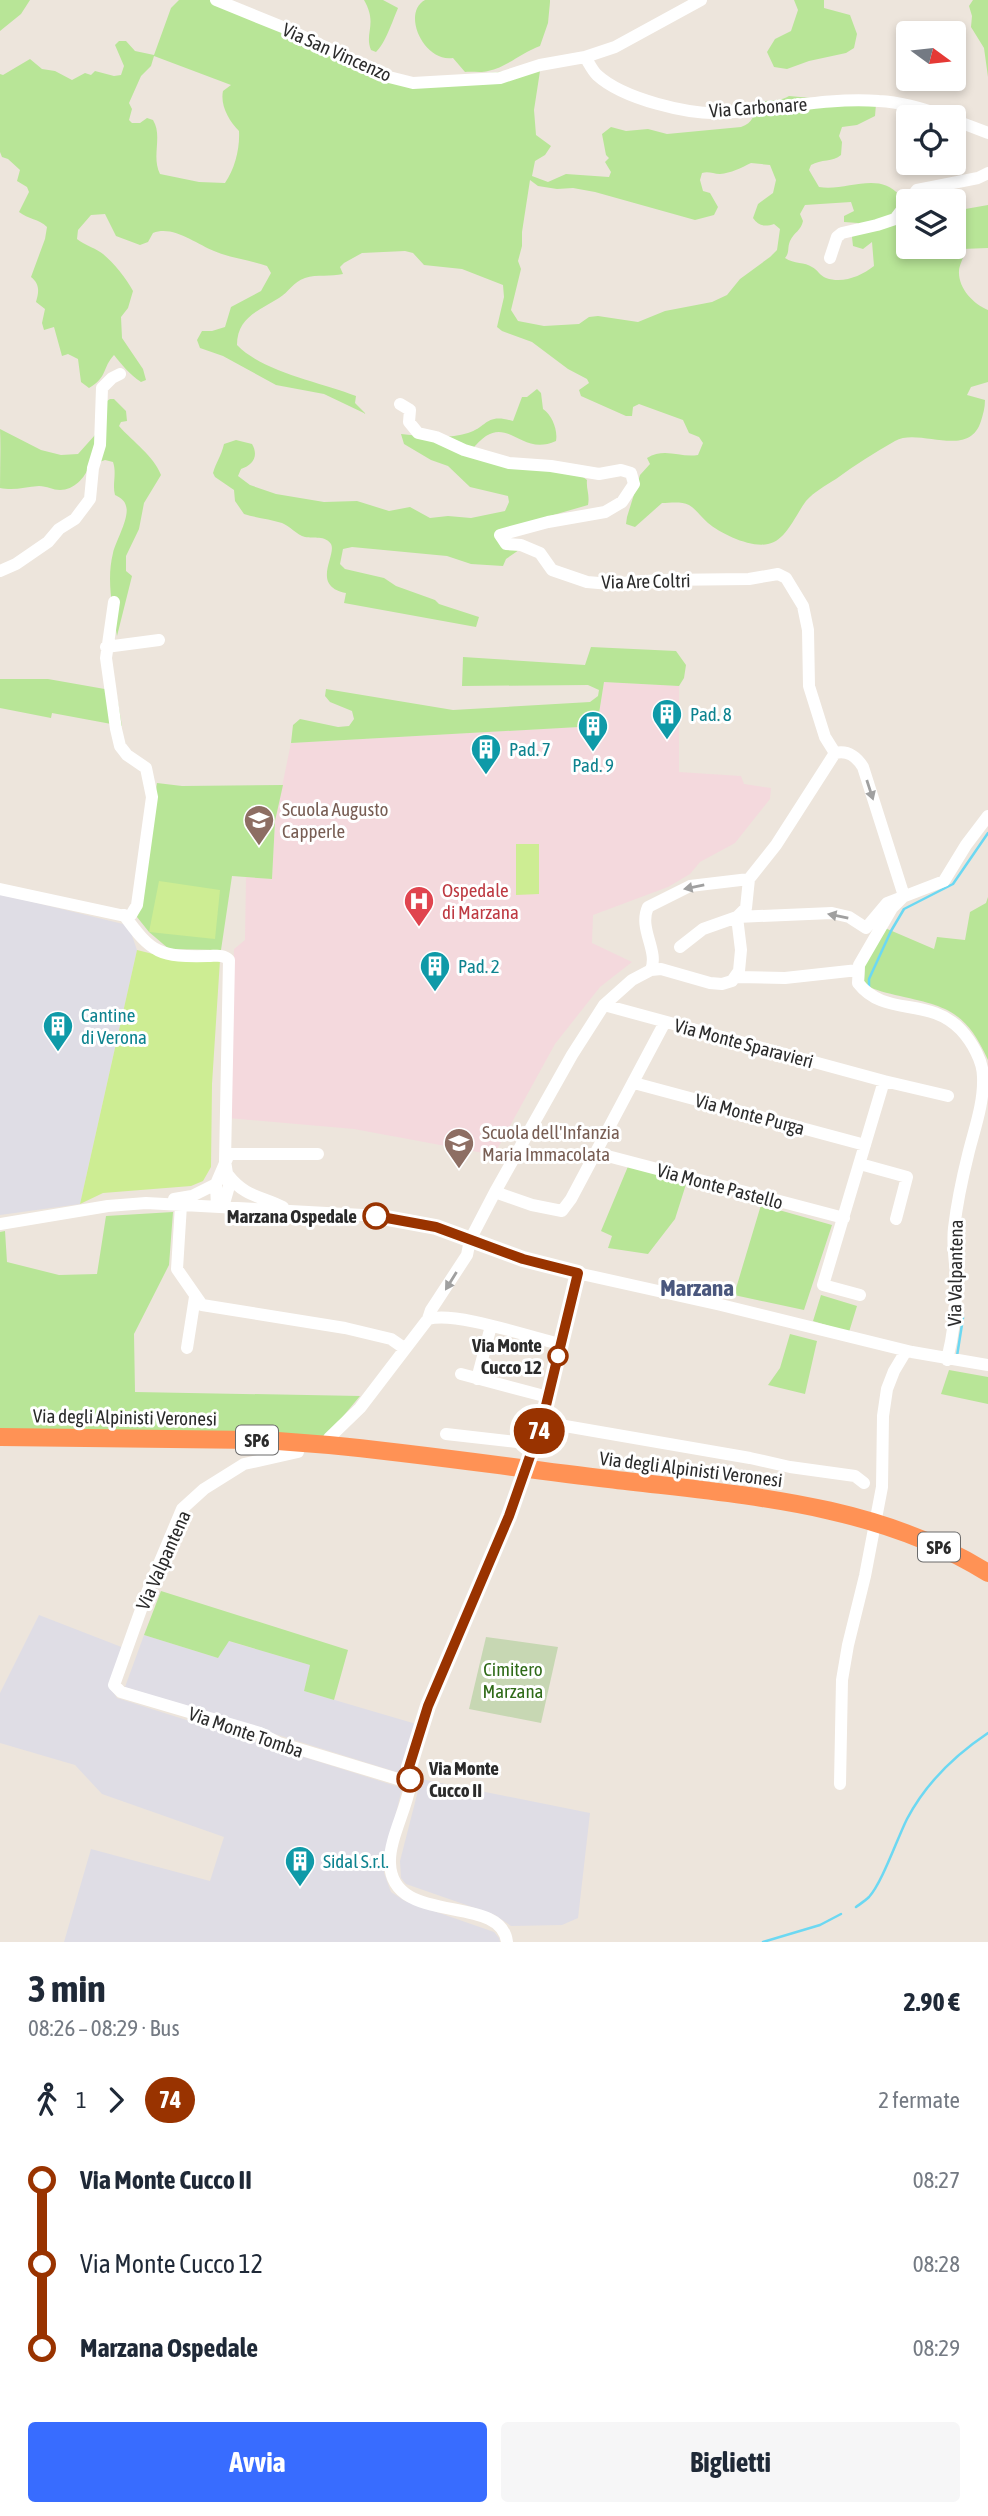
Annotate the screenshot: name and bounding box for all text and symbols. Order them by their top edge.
street label: Via San Vincenzo [279,18,395,86]
north arrow [896,21,966,91]
map controls [896,21,966,259]
street label: Via Carbonare [708,93,808,121]
button: locate [896,105,966,175]
button: layers [896,189,966,259]
street label: Via Are Coltri [601,569,691,593]
building icon: Pad. 8 [650,697,684,741]
place label: Pad. 8 [690,703,732,725]
building icon: Pad. 9 [576,709,610,753]
building icon: Pad. 7 [469,732,503,776]
place label: Pad. 7 [509,738,551,760]
place label: Pad. 9 [572,754,614,776]
one-way arrow [865,780,876,801]
place label: Scuola Augusto Capperle [282,798,388,842]
school or university icon: Scuola Augusto Capperle [242,803,276,847]
place label: Ospedale di Marzana [442,879,519,923]
one-way arrow [683,882,705,893]
hospital icon: Ospedale di Marzana [402,884,436,928]
one-way arrow [827,910,849,921]
building icon: Pad. 2 [418,949,452,993]
place label: Pad. 2 [458,955,500,977]
place label: Cantine di Verona [81,1004,147,1048]
building icon: Cantine di Verona [41,1009,75,1053]
street label: Via Monte Sparavieri [672,1014,816,1072]
street label: Via Monte Purga [693,1089,807,1139]
place label: Scuola dell'Infanzia Maria Immacolata [482,1121,620,1165]
school or university icon: Scuola dell'Infanzia Maria Immacolata [442,1126,476,1170]
street label: Via Monte Pastello [655,1159,786,1213]
marker: Marzana Ospedale [363,1203,389,1229]
place label: Marzana Ospedale [227,1205,357,1227]
street label: Via Valpantena [943,1219,967,1327]
one-way arrow [444,1271,457,1290]
district label: Marzana [660,1275,734,1301]
place label: Via Monte Cucco 12 [471,1334,542,1378]
marker: Via Monte Cucco 12 [548,1346,568,1366]
street label: Via degli Alpinisti Veronesi [33,1404,217,1430]
line badge: 74 [508,1408,570,1454]
text: 74 [528,1417,550,1444]
road number: SP6 [236,1426,278,1455]
street label: Via degli Alpinisti Veronesi [598,1447,784,1491]
street label: Via Valpantena [131,1507,195,1613]
road number: SP6 [918,1532,960,1562]
park label: Cimitero Marzana [483,1658,543,1702]
street label: Via Monte Tomba [186,1702,306,1762]
place label: Via Monte Cucco II [428,1757,499,1801]
marker: Via Monte Cucco II [397,1766,423,1792]
building icon: Sidal S.r.l. [283,1844,317,1888]
place label: Sidal S.r.l. [323,1850,389,1872]
text: 3 min [28,1967,106,2010]
text: 2.90 € [903,1987,960,2017]
text: 08:26 – 08:29 · Bus [28,2015,180,2041]
icon: walk [28,2081,66,2119]
icon: forward [97,2081,135,2119]
text: 74 [159,2086,181,2113]
text: 1 [76,2087,87,2113]
text: 2 fermate [878,2087,960,2113]
text: Via Monte Cucco II [80,2165,252,2195]
text: 08:27 [913,2167,960,2193]
text: Via Monte Cucco 12 [80,2249,263,2279]
text: 08:28 [913,2251,960,2277]
text: Marzana Ospedale [80,2333,258,2363]
text: 08:29 [913,2335,960,2361]
button: Avvia [28,2422,487,2502]
button: Biglietti [501,2422,960,2502]

